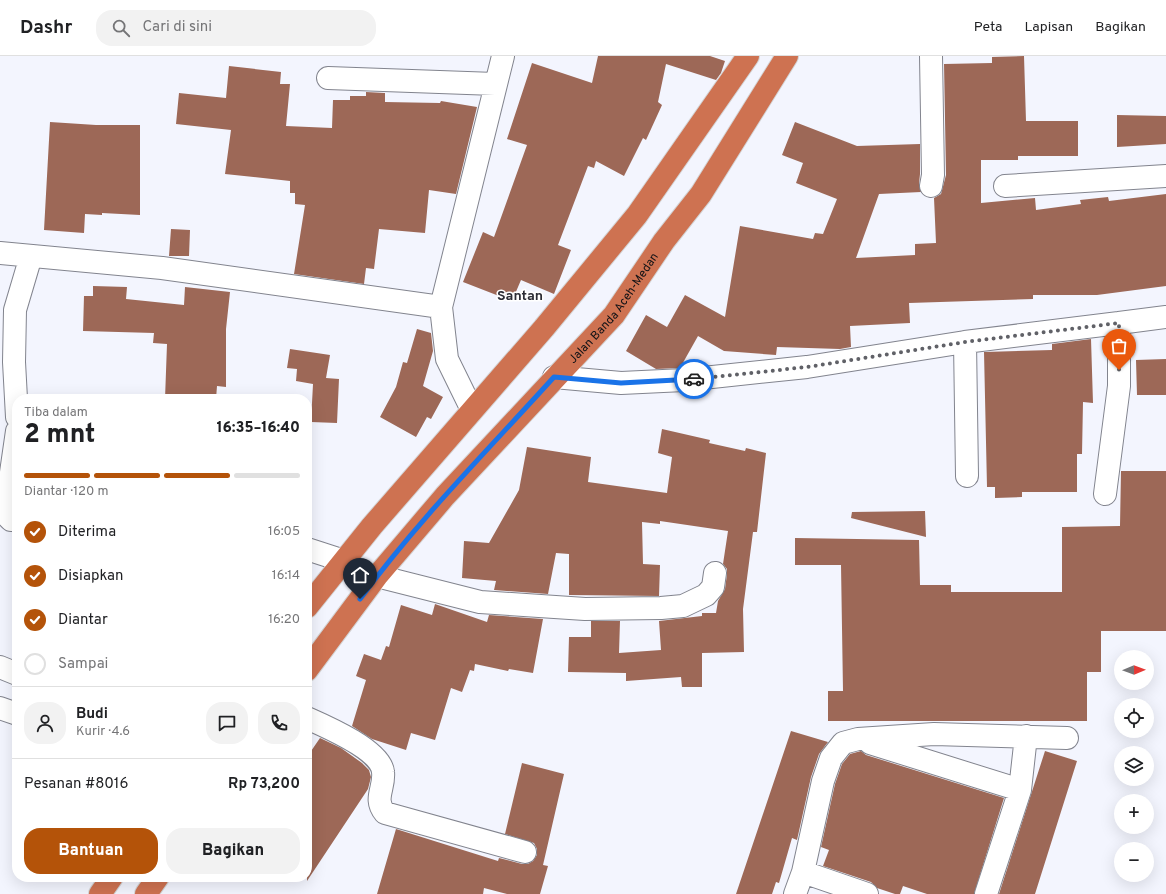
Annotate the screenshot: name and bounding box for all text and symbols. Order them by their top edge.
search box [96,10,376,46]
text: Dashr [20,16,72,40]
icon: search [110,17,132,39]
text: Cari di sini [142,18,212,37]
text: Peta [974,19,1002,36]
text: Lapisan [1024,19,1073,36]
text: Bagikan [1095,19,1146,36]
street label: Jalan Banda Aceh-Medan [566,250,663,368]
district label: Santan [497,288,543,305]
pin [1102,329,1136,370]
icon: bag [1108,335,1130,357]
courier [674,359,714,399]
icon: car [683,368,705,390]
text: Tiba dalam [24,405,88,421]
text: 2 mnt [24,419,95,452]
text: 16:35–16:40 [216,419,300,438]
text: Diantar · 120 m [24,484,108,500]
icon: check [24,521,46,543]
text: Diterima [58,523,116,542]
text: 16:05 [268,524,300,540]
pin [343,558,377,599]
icon: home [349,564,371,586]
icon: check [24,565,46,587]
text: Disiapkan [58,567,124,586]
text: 16:14 [272,568,300,584]
icon: check [24,609,46,631]
text: Diantar [58,611,108,630]
text: 16:20 [268,612,300,628]
north arrow [1114,650,1154,690]
map controls [1114,650,1154,882]
text: Sampai [58,655,108,674]
button: locate [1114,698,1154,738]
button: person [24,702,66,744]
button: chat [206,702,248,744]
button: phone [258,702,300,744]
text: Budi [76,705,108,724]
text: Kurir · 4.6 [76,724,130,740]
button: layers [1114,746,1154,786]
text: Pesanan #8016 [24,775,128,794]
text: Rp 73,200 [228,775,300,794]
button: + [1114,794,1154,834]
button: Bantuan [24,828,158,874]
button: Bagikan [166,828,300,874]
button: − [1114,842,1154,882]

